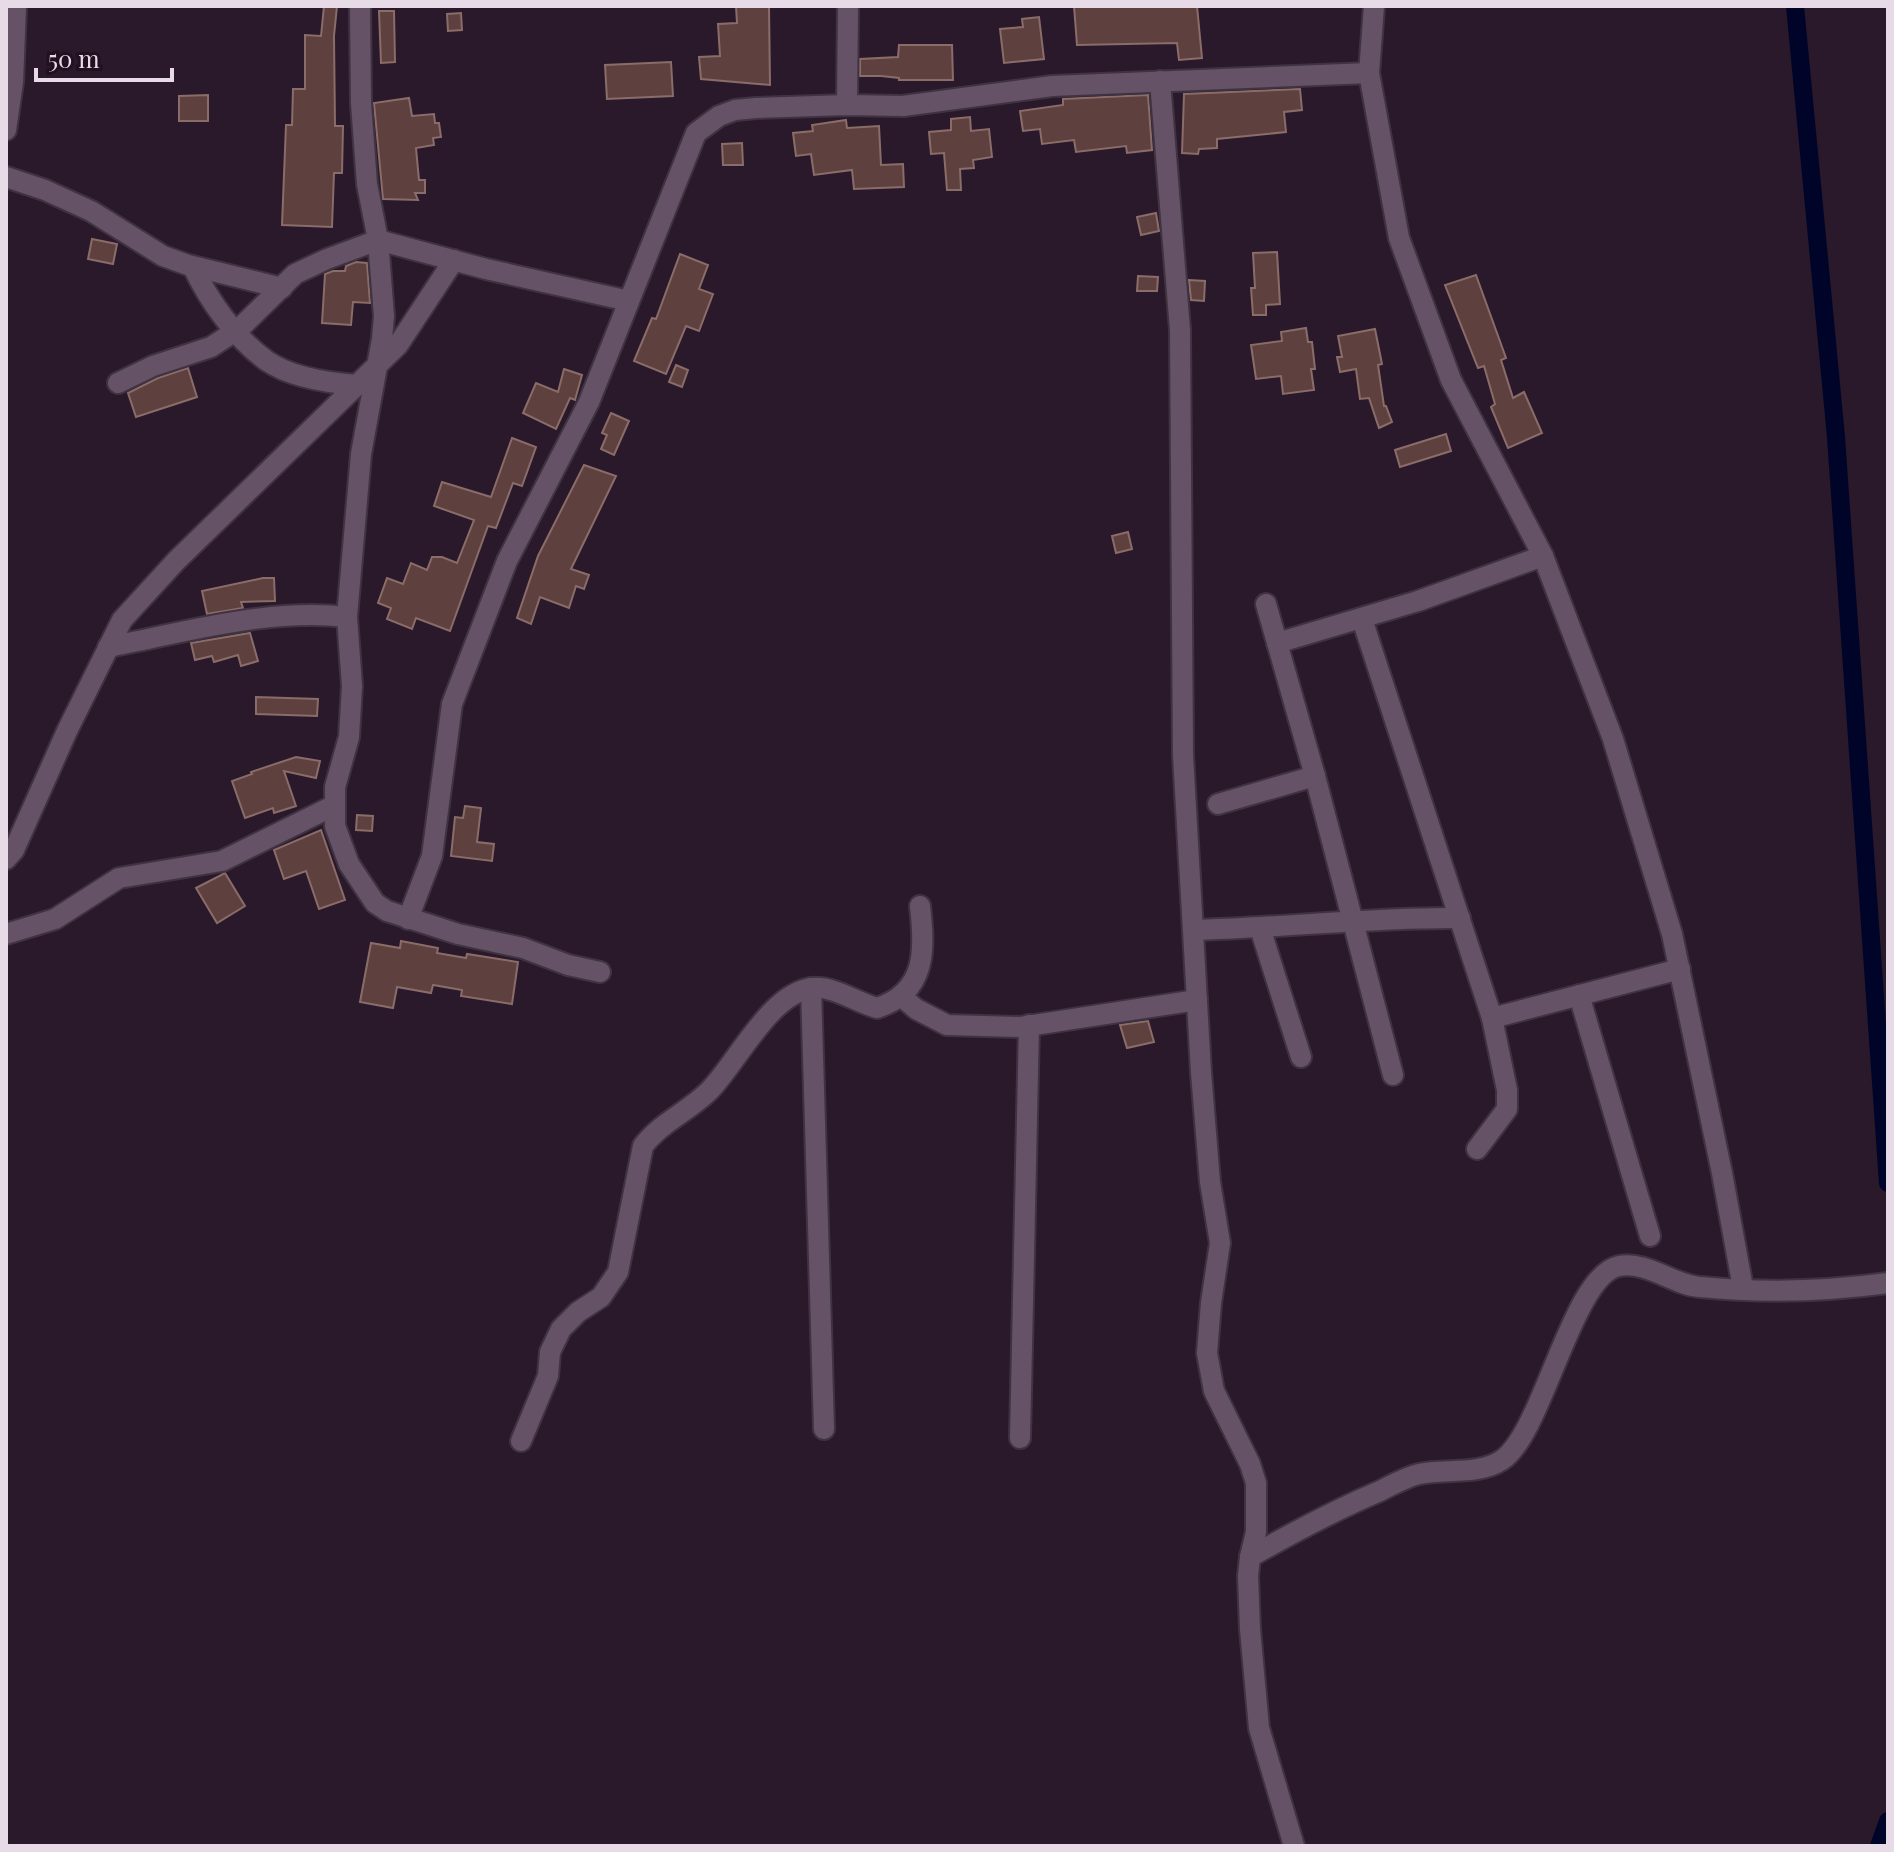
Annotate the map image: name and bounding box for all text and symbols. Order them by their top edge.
scale bar [36,32,172,82]
text: 50 m [48,42,100,74]

